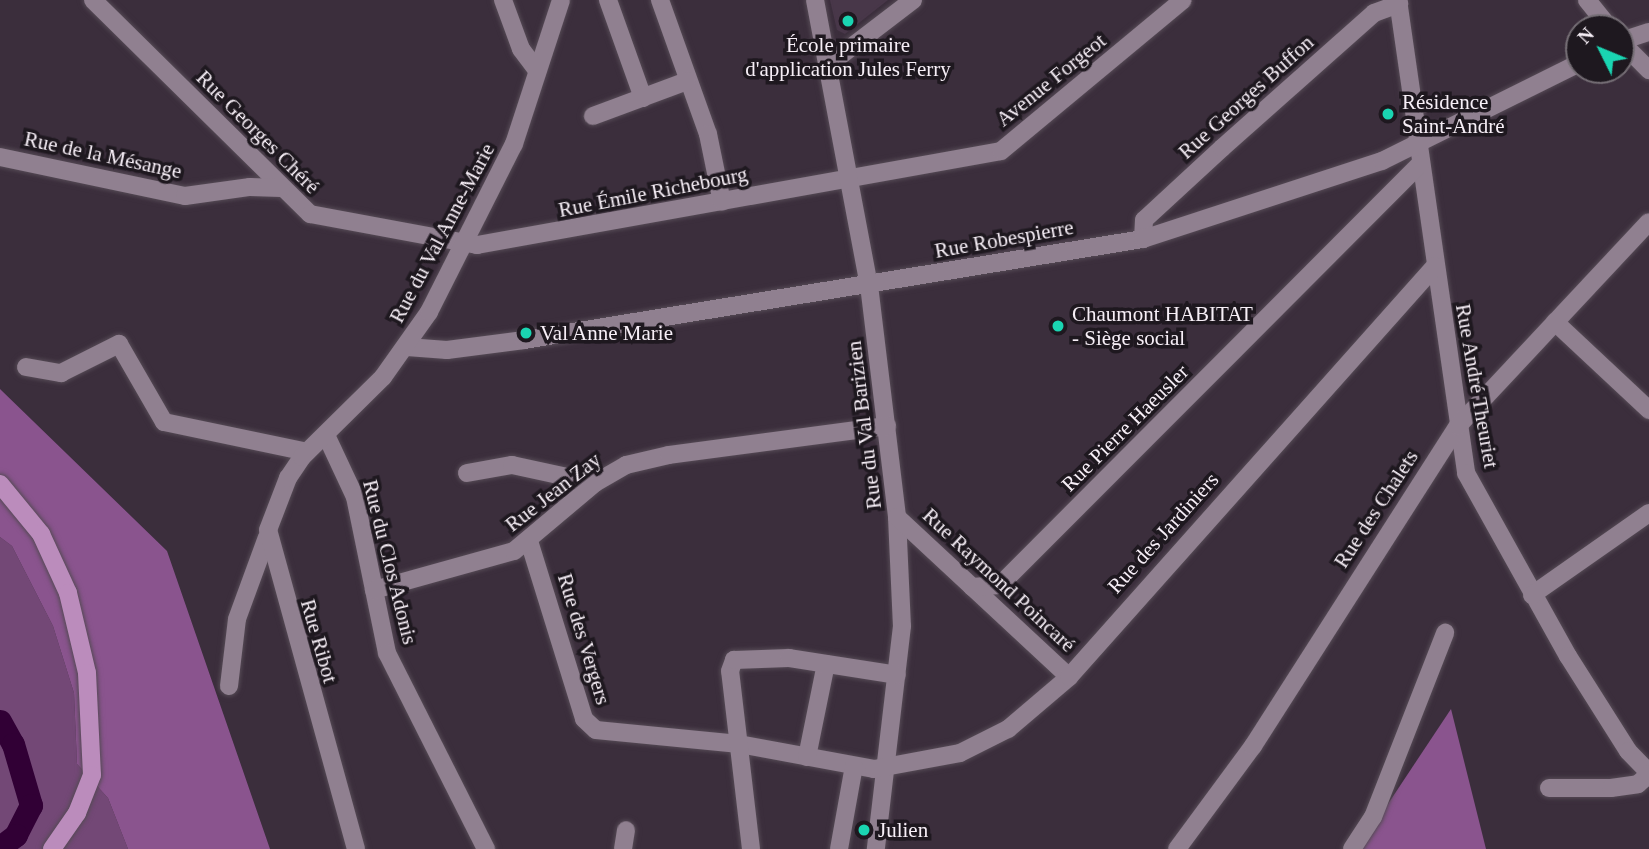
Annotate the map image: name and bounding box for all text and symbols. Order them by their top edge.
marker: École primaire d'application Jules Ferry [840,13,856,29]
north arrow [1565,14,1635,84]
text: N [1573,24,1598,48]
street label: Avenue Forgeot [991,28,1111,132]
street label: Rue Georges Buffon [1173,30,1319,164]
place label: École primaire d'application Jules Ferry [745,32,951,82]
street label: Rue Georges Chéré [191,65,325,199]
place label: Résidence Saint-André [1402,89,1505,139]
marker: Résidence Saint-André [1380,106,1396,122]
street label: Rue de la Mésange [22,126,184,184]
street label: Rue du Val Anne-Marie [384,138,500,328]
street label: Rue Émile Richebourg [556,161,750,223]
street label: Rue Robespierre [933,214,1075,264]
place label: Chaumont HABITAT - Siège social [1072,301,1253,351]
street label: Rue André Theuriet [1450,301,1504,471]
marker: Chaumont HABITAT - Siège social [1050,318,1066,334]
place label: Val Anne Marie [540,320,674,346]
marker: Val Anne Marie [518,325,534,341]
street label: Rue du Val Barizien [841,339,887,511]
street label: Rue Pierre Haeusler [1056,359,1194,497]
street label: Rue des Chalets [1329,445,1423,573]
street label: Rue Jean Zay [500,447,606,537]
street label: Rue des Jardiniers [1102,467,1224,599]
street label: Rue du Clos Adonis [357,477,423,647]
street label: Rue Raymond Poincaré [917,503,1081,657]
street label: Rue des Vergers [552,570,616,708]
street label: Rue Ribot [295,596,343,686]
place label: Julien [878,817,928,843]
marker: Julien [856,822,872,838]

